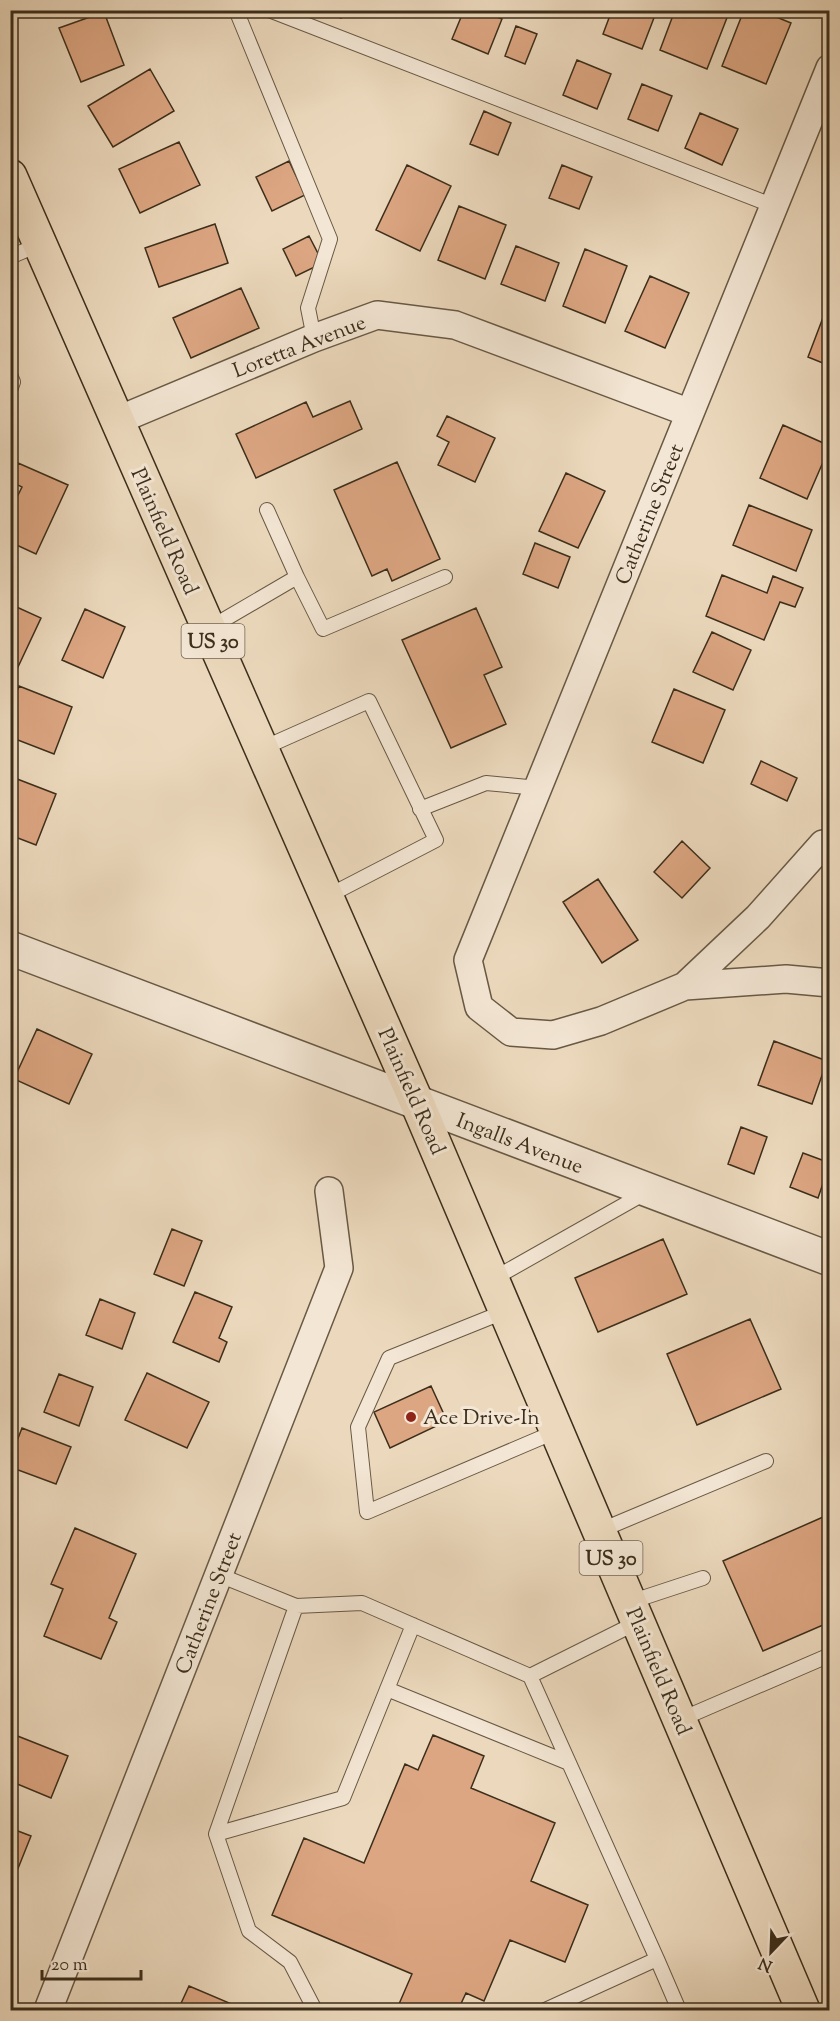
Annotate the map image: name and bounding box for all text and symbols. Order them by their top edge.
street label: Loretta Avenue [229,309,371,387]
street label: Catherine Street [609,440,693,590]
street label: Plainfield Road [122,464,205,600]
road number: US 30 [182,624,244,658]
street label: Plainfield Road [369,1024,452,1160]
street label: Ingalls Avenue [452,1107,587,1183]
place label: Ace Drive-In [423,1404,540,1434]
marker: Ace Drive-In [404,1410,418,1424]
street label: Catherine Street [169,1528,251,1679]
road number: US 30 [580,1541,642,1575]
street label: Plainfield Road [617,1603,698,1740]
north arrow [741,1922,801,1982]
scale bar [42,1943,141,1981]
text: N [756,1950,776,1977]
text: 20 m [51,1953,88,1979]

